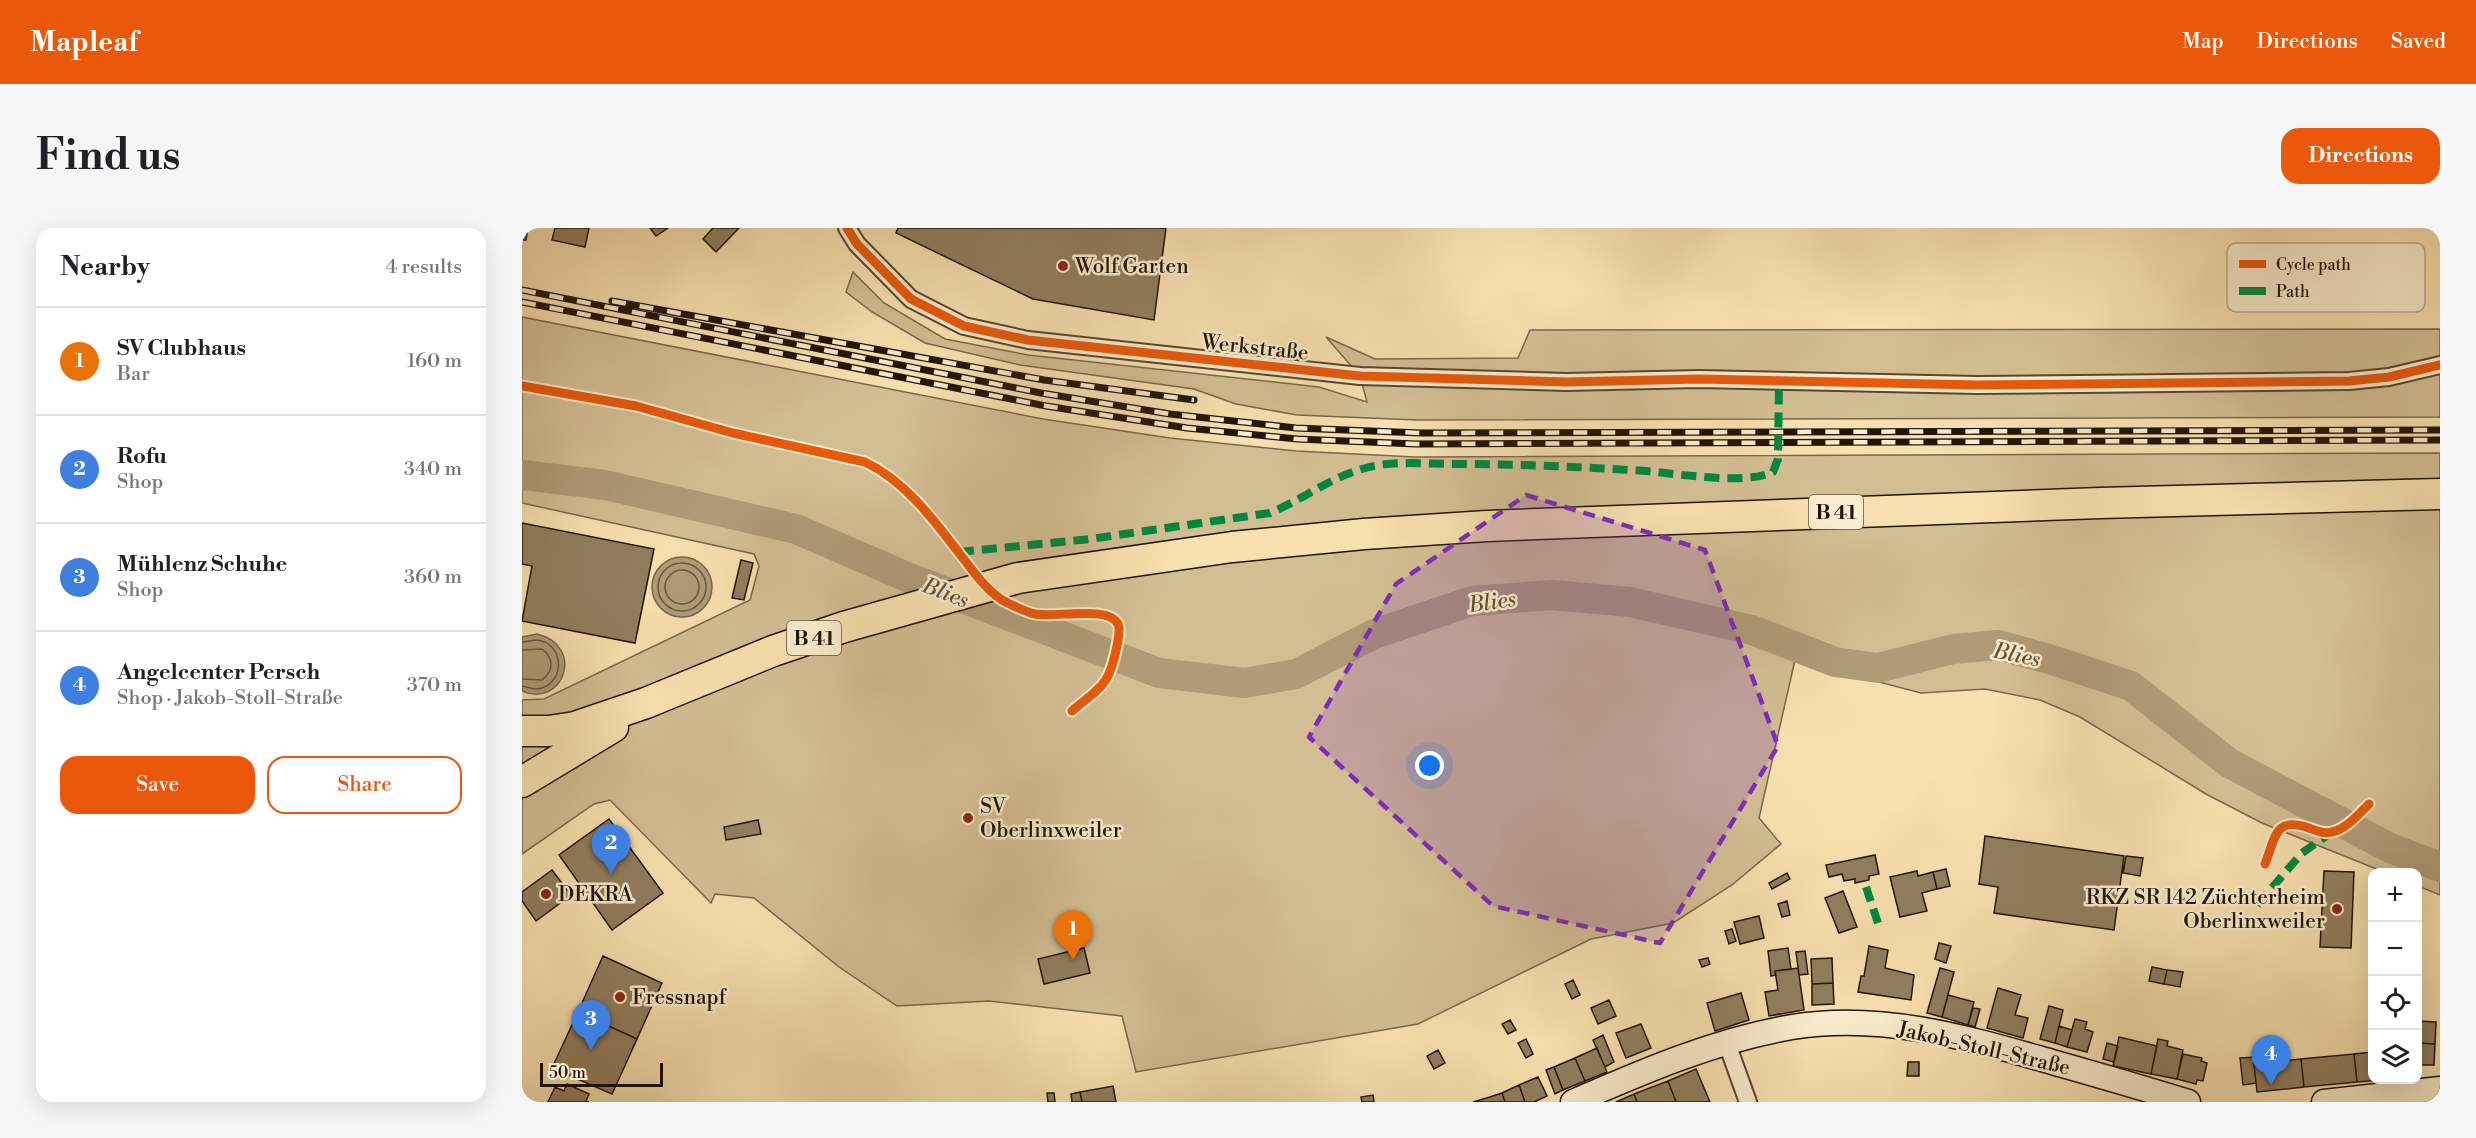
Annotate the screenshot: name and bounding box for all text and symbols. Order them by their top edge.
text: Mapleaf [30,25,138,60]
text: Map [2182,29,2224,55]
text: Directions [2257,29,2358,55]
text: Saved [2391,29,2446,55]
button: Directions [2281,128,2440,184]
text: Find us [36,130,180,183]
legend [2227,243,2425,312]
text: Nearby [60,251,150,283]
place label: Wolf Garten [1074,254,1189,280]
text: 4 results [385,255,462,280]
text: Cycle path [2276,255,2351,275]
marker: Wolf Garten [1056,259,1070,273]
text: Path [2276,282,2310,302]
street label: Werkstraße [1199,329,1310,367]
text: SV Clubhaus [117,335,246,362]
text: 1 [75,349,84,374]
text: 160 m [407,349,462,374]
text: Bar [117,362,150,387]
text: Rofu [117,443,167,470]
text: 2 [73,457,86,482]
text: 340 m [404,457,462,482]
text: Shop [117,470,163,495]
road number: B 41 [1809,495,1863,529]
text: Mühlenz Schuhe [117,551,287,578]
text: 3 [73,565,86,590]
text: 360 m [404,565,462,590]
water label: Blies [918,572,972,614]
text: Shop [117,578,163,603]
water label: Blies [1466,586,1518,619]
road number: B 41 [787,621,841,655]
water label: Blies [1990,637,2043,674]
text: Angelcenter Persch [117,659,320,686]
text: 4 [73,673,86,698]
text: 370 m [407,673,462,698]
text: Shop · Jakob-Stoll-Straße [117,686,343,711]
your location [1415,751,1444,780]
button: Save [60,756,255,814]
button: Share [267,756,462,814]
place label: SV Oberlinxweiler [980,794,1122,844]
marker: SV Oberlinxweiler [961,811,975,825]
pin: 2 [592,824,631,874]
map controls [2368,868,2422,1084]
button: + [2368,868,2422,922]
place label: DEKRA [558,882,633,908]
place label: RKZ SR 142 Züchterheim Oberlinxweiler [2086,885,2325,935]
marker: DEKRA [539,887,553,901]
marker: RKZ SR 142 Züchterheim Oberlinxweiler [2330,902,2344,916]
pin: 1 [1054,910,1092,960]
button: − [2368,922,2422,976]
button: locate [2368,976,2422,1030]
place label: Fressnapf [632,985,727,1011]
marker: Fressnapf [613,990,627,1004]
pin: 3 [572,1000,610,1050]
street label: Jakob-Stoll-Straße [1894,1016,2073,1082]
button: layers [2368,1030,2422,1084]
pin: 4 [2252,1036,2290,1085]
scale bar [540,1060,663,1088]
text: 50 m [549,1063,586,1083]

